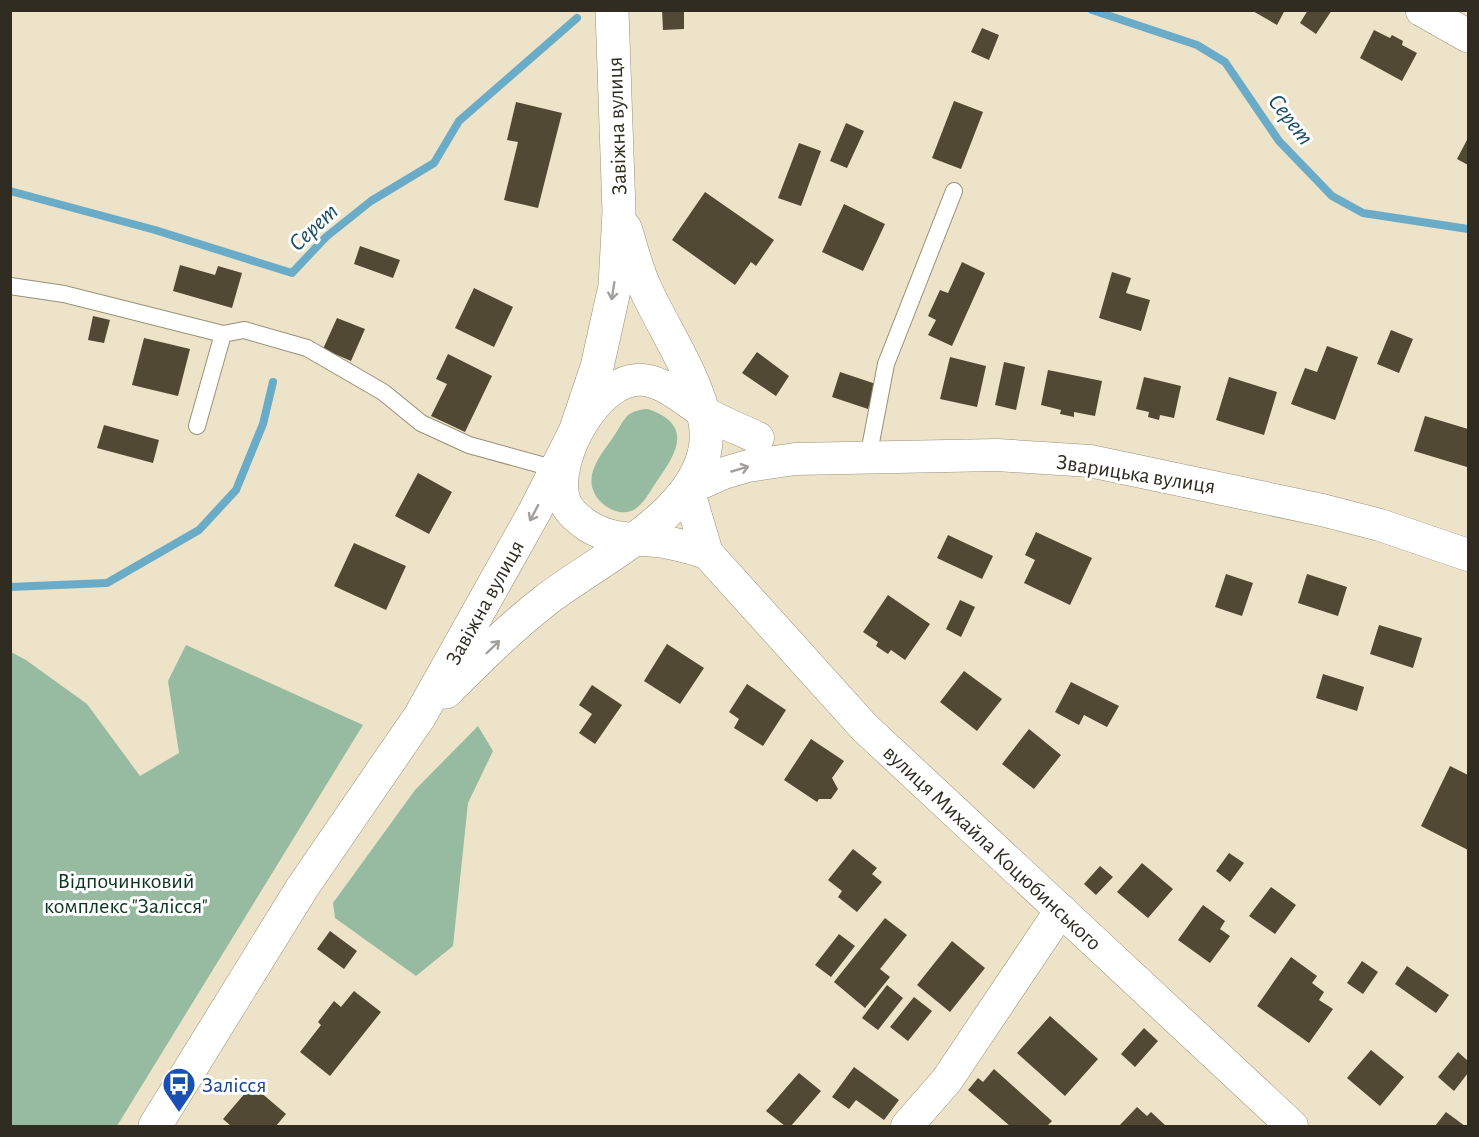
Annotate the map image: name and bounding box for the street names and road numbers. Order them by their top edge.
street label: Завіжна вулиця [604,56,630,196]
street label: Зварицька вулиця [1055,451,1217,497]
street label: Завіжна вулиця [442,537,528,668]
street label: вулиця Михайла Коцюбинського [879,741,1106,954]

